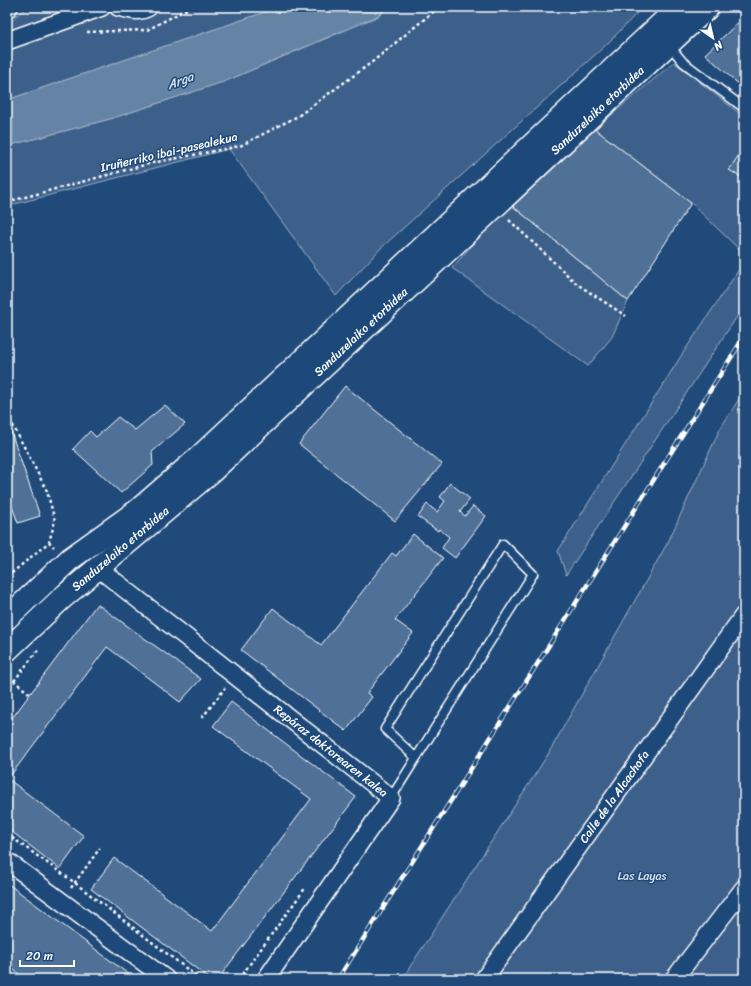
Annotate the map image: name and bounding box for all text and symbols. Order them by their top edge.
north arrow [693,18,733,58]
text: N [710,35,728,56]
street label: Sanduzelaiko etorbidea [545,60,650,160]
water label: Arga [163,64,198,96]
street label: Iruñerriko ibai-pasealekua [97,126,240,179]
street label: Sanduzelaiko etorbidea [308,281,414,382]
street label: Sanduzelaiko etorbidea [66,500,175,597]
street label: Repáraz doktorearen kalea [269,699,393,803]
street label: Calle de la Alcachofa [573,745,655,848]
park label: Las Layas [618,865,667,887]
scale bar [20,942,74,968]
text: 20 m [26,945,53,967]

